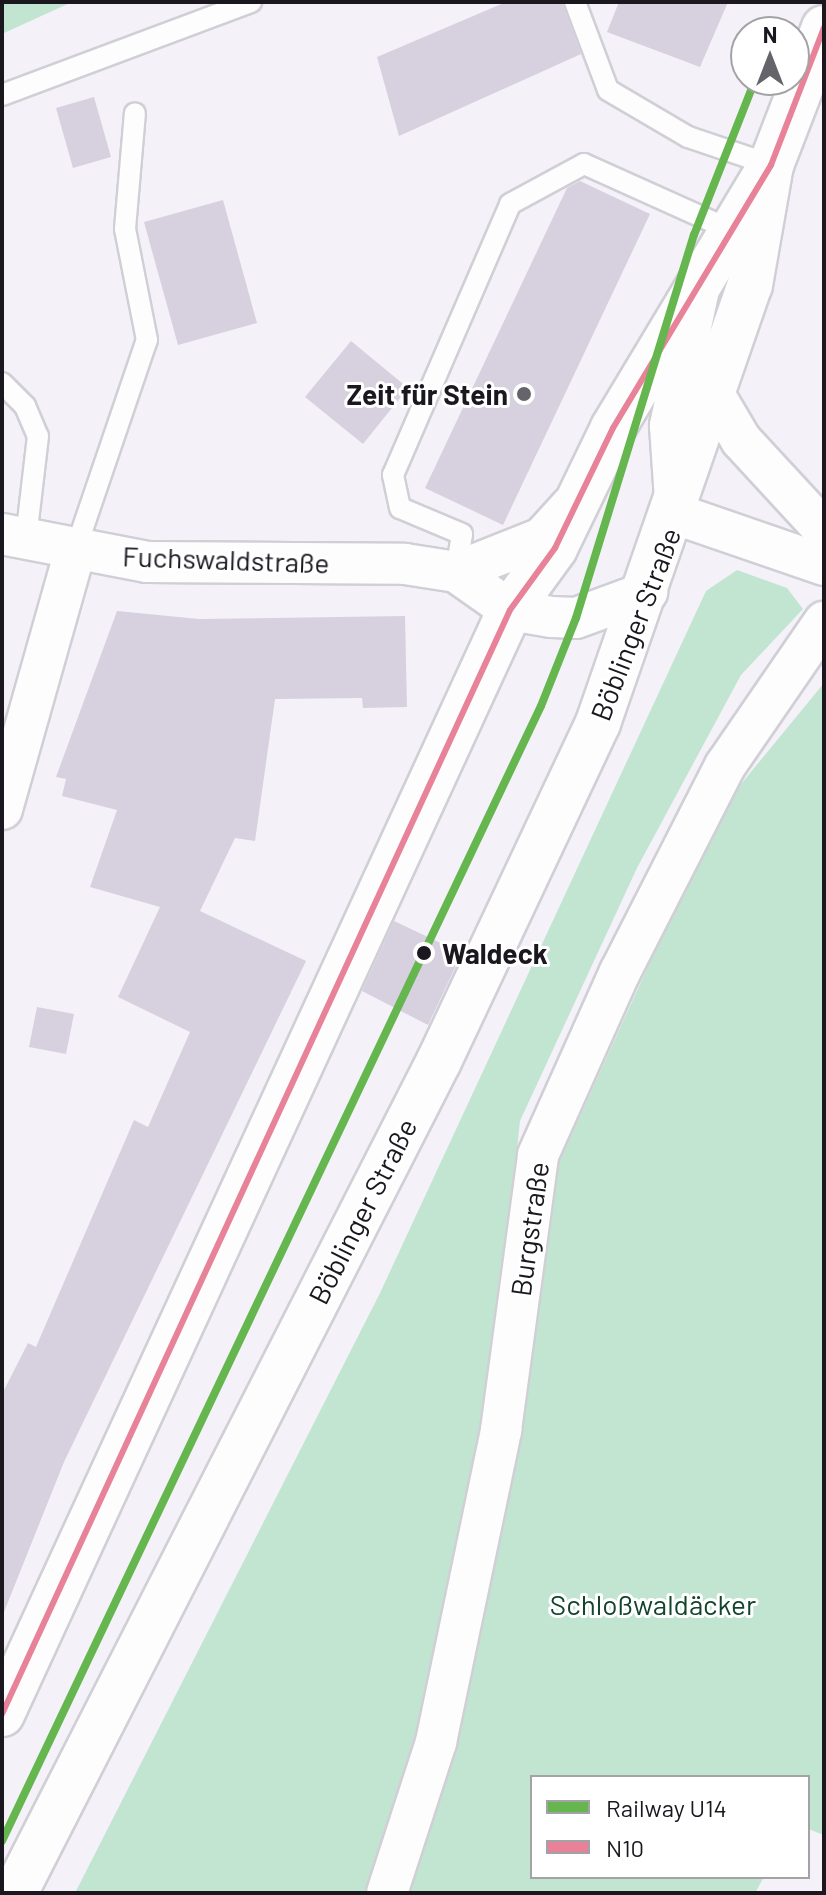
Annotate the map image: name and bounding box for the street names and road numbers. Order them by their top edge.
street label: Böblinger Straße [583,523,687,725]
street label: Fuchswaldstraße [122,539,330,579]
street label: Böblinger Straße [301,1113,423,1309]
street label: Burgstraße [503,1160,555,1298]

